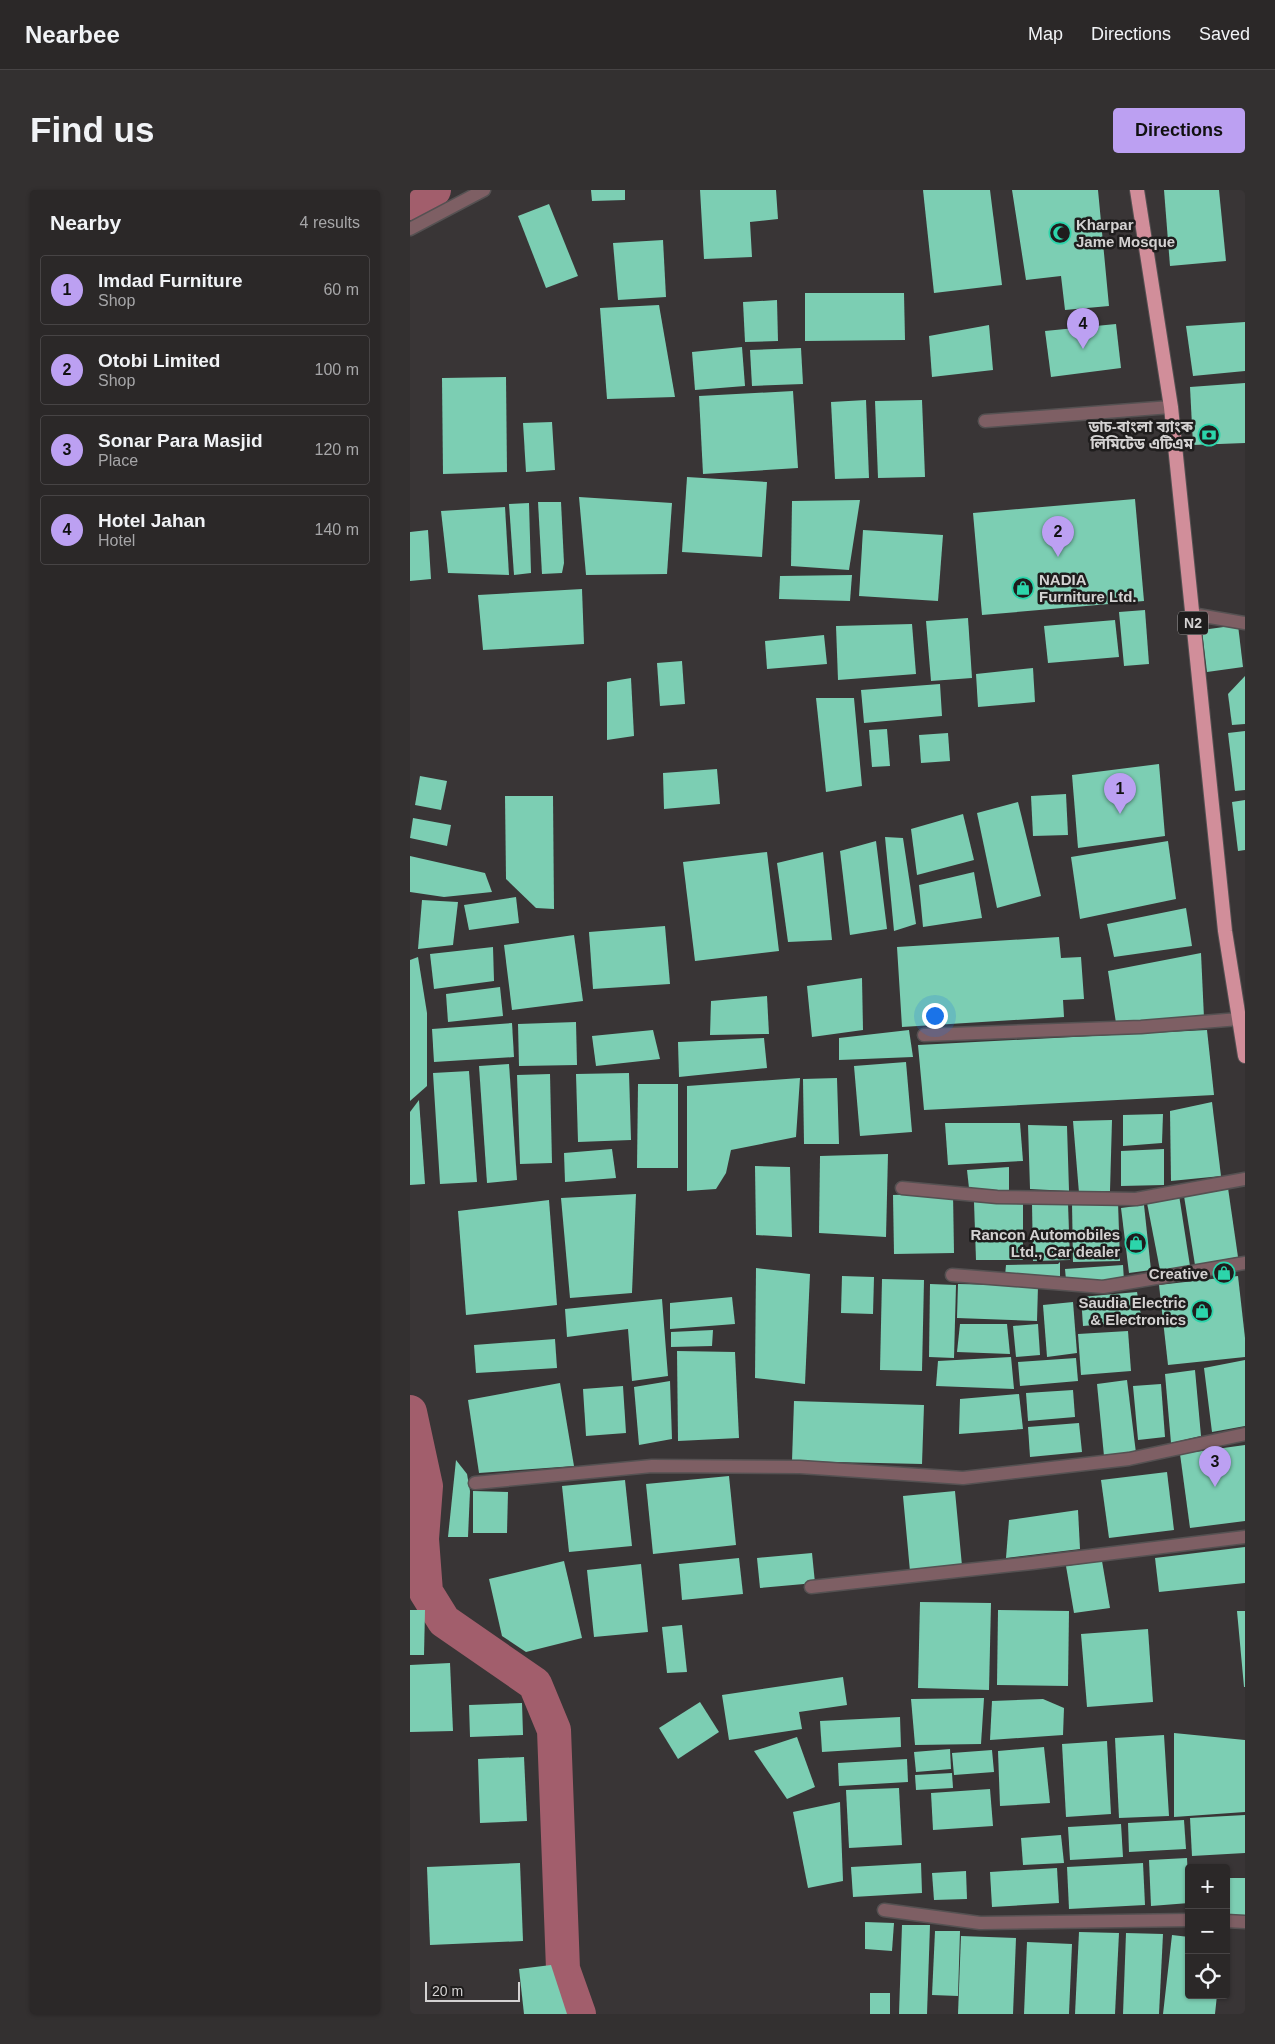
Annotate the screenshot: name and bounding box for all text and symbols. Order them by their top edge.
text: Nearbee [25,21,120,48]
text: Map [1028,24,1063,44]
text: Directions [1091,24,1171,44]
text: Saved [1199,24,1250,44]
button: Directions [1113,108,1245,153]
text: Find us [30,110,154,149]
text: Nearby [50,211,121,234]
text: 4 results [300,214,360,231]
place label: Kharpar Jame Mosque [1076,216,1175,250]
mosque icon: Kharpar Jame Mosque [1048,221,1072,245]
text: Imdad Furniture [98,270,243,291]
text: 1 [63,281,71,298]
text: 60 m [323,281,359,298]
text: Shop [98,292,135,309]
pin: 4 [1067,308,1099,349]
text: Otobi Limited [98,350,220,371]
text: 2 [63,361,71,378]
text: 100 m [315,361,359,378]
text: Shop [98,372,135,389]
place label: ডাচ-বাংলা ব্যাংক লিমিটেড এটিএম [1087,418,1194,452]
bank icon: ডাচ-বাংলা ব্যাংক লিমিটেড এটিএম [1197,423,1221,447]
text: Sonar Para Masjid [98,430,263,451]
text: 3 [63,441,71,458]
text: 120 m [315,441,359,458]
text: Place [98,452,138,469]
text: Hotel Jahan [98,510,206,531]
pin: 2 [1042,516,1074,557]
text: 4 [63,521,71,538]
text: 140 m [315,521,359,538]
text: Hotel [98,532,135,549]
place label: NADIA Furniture Ltd. [1039,571,1137,605]
shop icon: NADIA Furniture Ltd. [1011,576,1035,600]
road number: N2 [1178,612,1208,634]
pin: 1 [1104,773,1136,814]
your location [922,1003,948,1029]
place label: Rancon Automobiles Ltd., Car dealer [971,1226,1120,1260]
shop icon: Rancon Automobiles Ltd., Car dealer [1124,1231,1148,1255]
shop icon: Creative [1212,1261,1236,1285]
place label: Creative [1149,1265,1208,1282]
place label: Saudia Electric & Electronics [1078,1294,1186,1328]
shop icon: Saudia Electric & Electronics [1190,1299,1214,1323]
pin: 3 [1199,1446,1231,1487]
map controls [1185,1864,1230,1999]
button: + [1185,1864,1230,1909]
button: − [1185,1909,1230,1954]
button: locate [1185,1954,1230,1999]
scale bar [425,1979,520,2002]
text: 20 m [432,1983,463,1999]

